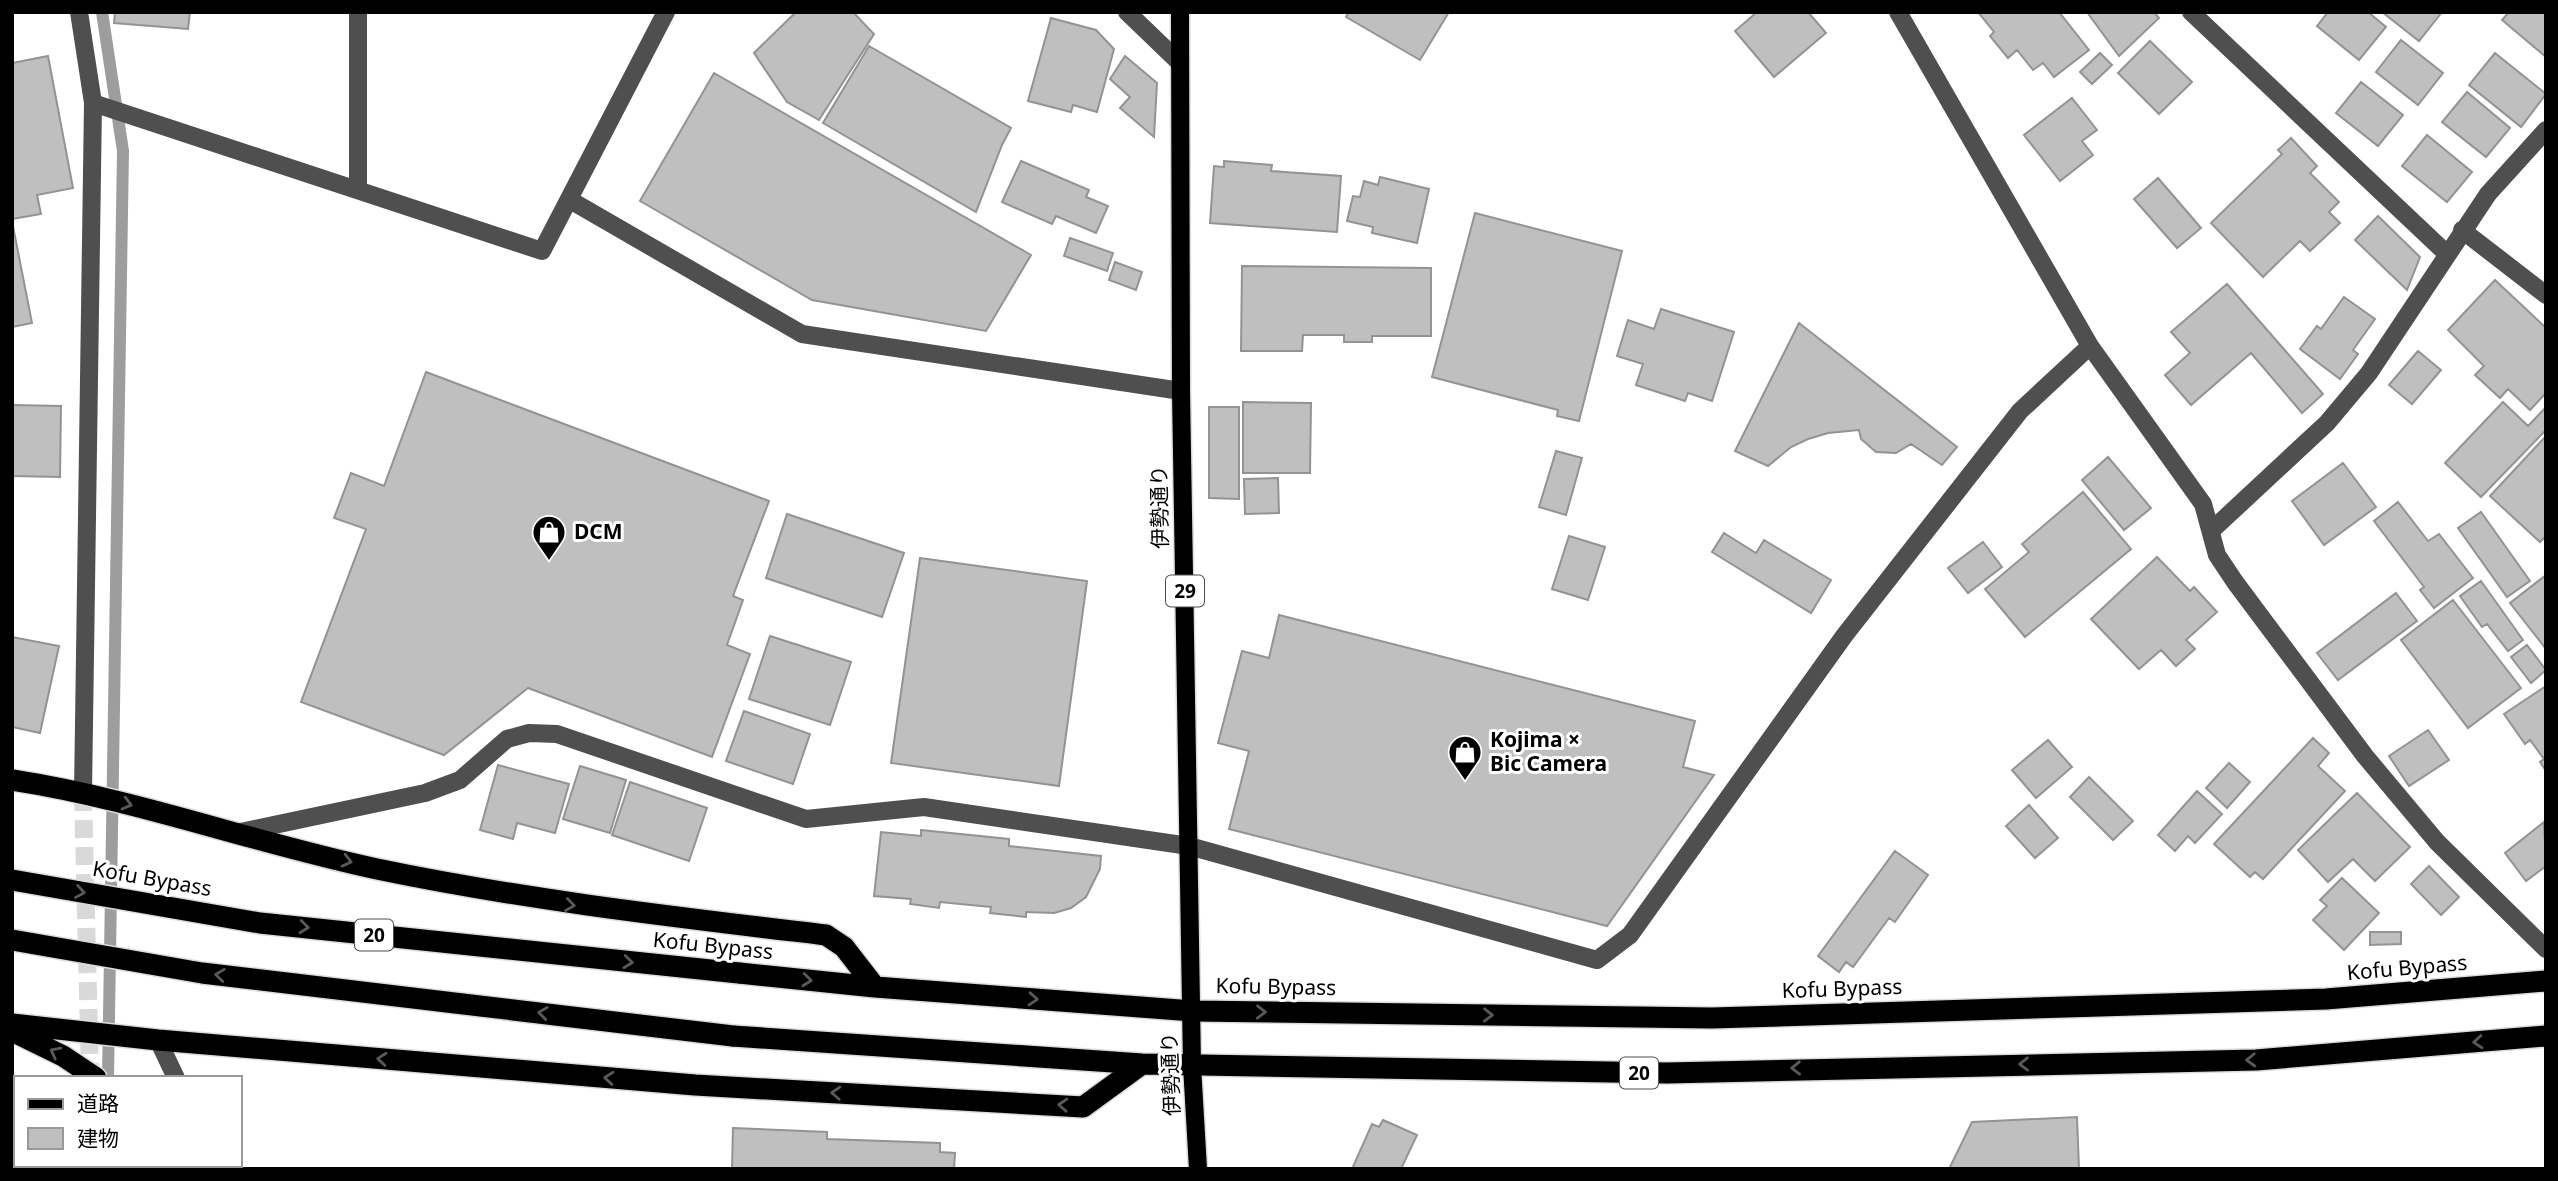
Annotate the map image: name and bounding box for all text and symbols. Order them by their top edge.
street label: 伊勢通り [1144,465,1174,549]
shop icon: DCM [530,513,568,562]
place label: DCM [574,517,623,545]
road number: 29 [1166,576,1204,606]
place label: Kojima × Bic Camera [1490,725,1607,777]
shop icon: Kojima × Bic Camera [1446,733,1484,782]
one-way arrow [121,796,133,810]
one-way arrow [341,853,353,867]
street label: Kofu Bypass [90,854,214,902]
one-way arrow [74,884,85,899]
one-way arrow [564,897,576,912]
one-way arrow [298,920,310,935]
road number: 20 [355,920,393,951]
street label: Kofu Bypass [652,925,775,965]
street label: Kofu Bypass [2346,948,2468,986]
one-way arrow [622,954,634,969]
one-way arrow [214,968,225,983]
street label: Kofu Bypass [1216,971,1337,1001]
street label: Kofu Bypass [1781,972,1903,1004]
one-way arrow [801,973,813,988]
one-way arrow [1028,991,1039,1006]
one-way arrow [1256,1004,1266,1020]
one-way arrow [538,1006,549,1021]
one-way arrow [1483,1007,1494,1022]
street label: 伊勢通り [1155,1032,1185,1116]
one-way arrow [2472,1034,2483,1049]
one-way arrow [50,1047,62,1061]
one-way arrow [376,1052,387,1067]
one-way arrow [2245,1052,2256,1068]
one-way arrow [2018,1056,2028,1072]
road number: 20 [1620,1058,1658,1088]
one-way arrow [1790,1060,1801,1076]
one-way arrow [603,1071,614,1086]
legend [14,1076,242,1167]
one-way arrow [830,1085,841,1100]
text: 道路 [77,1089,119,1117]
one-way arrow [1057,1098,1068,1113]
text: 建物 [77,1124,119,1152]

